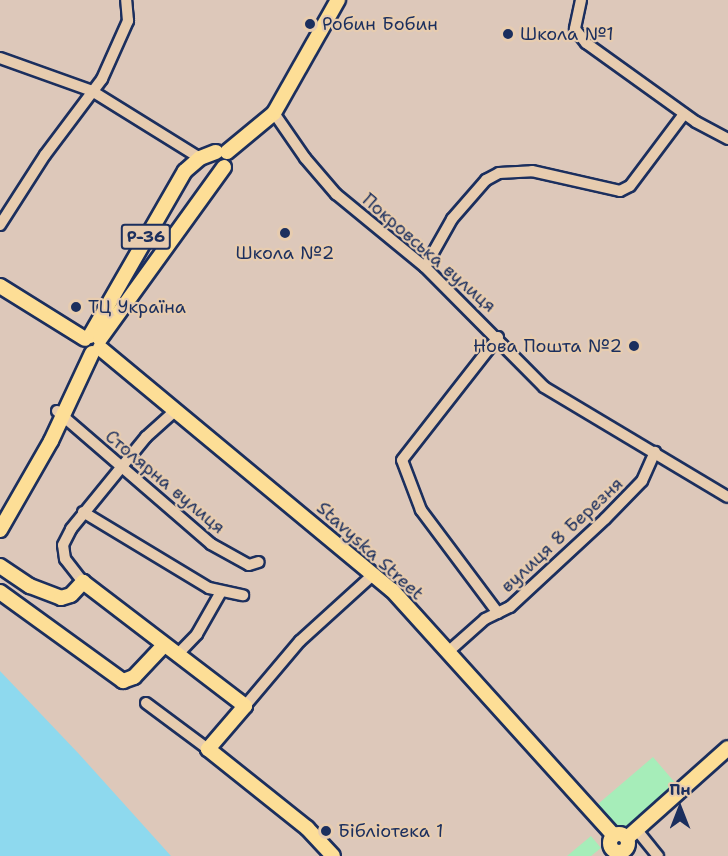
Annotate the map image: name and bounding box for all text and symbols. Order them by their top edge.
place label: Робин Бобин [322,13,438,35]
marker: Робин Бобин [303,17,317,31]
place label: Школа №1 [520,23,614,45]
marker: Школа №1 [501,27,515,41]
street label: Покровська вулиця [358,189,500,317]
road number: Р-36 [120,224,172,250]
marker: Школа №2 [278,226,292,240]
place label: Школа №2 [236,242,334,264]
place label: ТЦ Україна [88,296,186,318]
marker: ТЦ Україна [69,300,83,314]
place label: Нова Пошта №2 [473,335,622,357]
marker: Нова Пошта №2 [627,339,641,353]
street label: Столярна вулиця [101,426,229,538]
street label: вулиця 8 Березня [497,473,627,597]
street label: Stavyska Street [312,497,428,605]
north arrow [650,778,710,838]
text: Пн [669,779,691,800]
place label: Бібліотека 1 [338,820,443,842]
marker: Бібліотека 1 [319,824,333,838]

